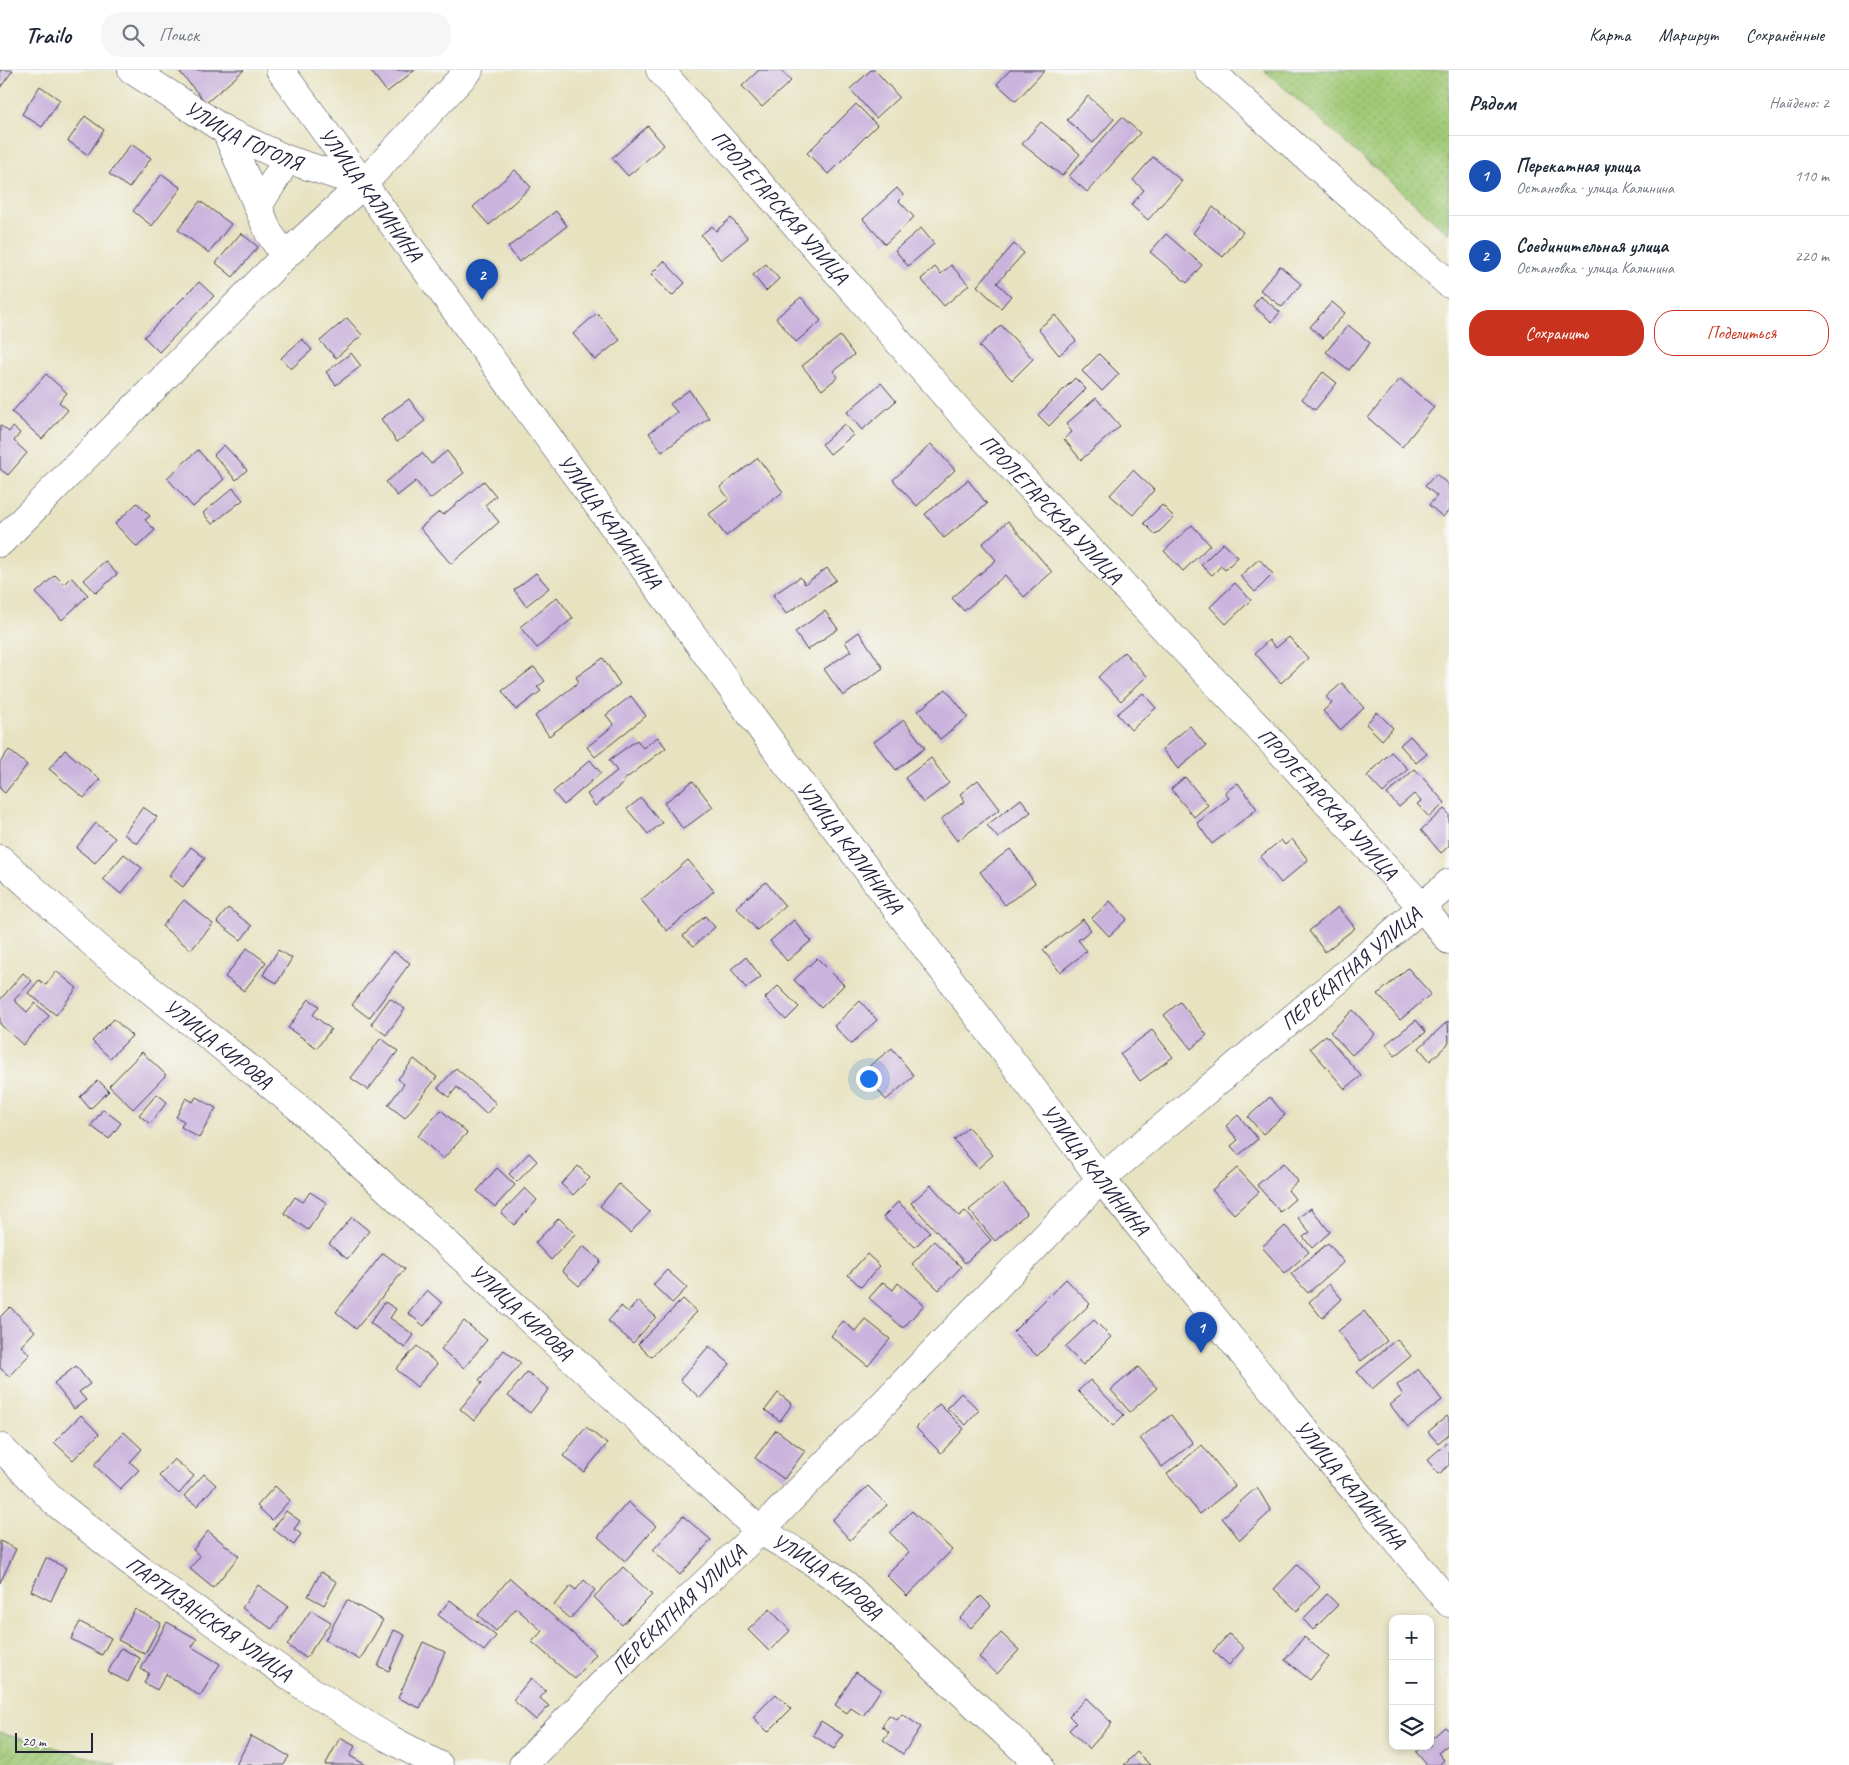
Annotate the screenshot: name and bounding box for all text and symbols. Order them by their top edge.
search box [101,12,451,57]
text: Trailo [25,20,71,50]
icon: search [119,21,147,49]
text: Поиск [159,23,199,47]
text: Карта [1589,24,1630,46]
text: Маршрут [1658,24,1718,46]
text: Сохранённые [1746,24,1824,46]
text: Рядом [1469,90,1516,116]
text: Найдено: 2 [1769,93,1829,113]
street label: УЛИЦА ГОГОЛЯ [180,95,308,177]
street label: УЛИЦА КАЛИНИНА [313,122,429,267]
street label: ПРОЛЕТАРСКАЯ УЛИЦА [706,125,854,289]
text: Перекатная улица [1516,154,1640,178]
text: 1 [1481,166,1489,186]
text: 110 m [1795,166,1829,186]
text: Остановка · улица Калинина [1516,178,1674,198]
text: Соединительная улица [1516,234,1668,258]
text: 2 [1481,246,1489,266]
text: 220 m [1795,246,1829,266]
text: Остановка · улица Калинина [1516,258,1674,278]
pin: 2 [466,259,498,300]
button: Сохранить [1469,310,1644,356]
button: Поделиться [1654,310,1829,356]
street label: ПРОЛЕТАРСКАЯ УЛИЦА [975,429,1128,589]
street label: УЛИЦА КАЛИНИНА [552,450,668,594]
street label: ПРОЛЕТАРСКАЯ УЛИЦА [1252,722,1403,885]
street label: УЛИЦА КАЛИНИНА [792,776,909,920]
street label: ПЕРЕКАТНАЯ УЛИЦА [1275,901,1426,1036]
street label: УЛИЦА КИРОВА [159,993,278,1095]
your location [856,1066,882,1092]
street label: УЛИЦА КАЛИНИНА [1036,1099,1155,1242]
street label: УЛИЦА КИРОВА [465,1258,578,1366]
pin: 1 [1185,1312,1217,1353]
street label: УЛИЦА КАЛИНИНА [1289,1415,1412,1555]
street label: УЛИЦА КИРОВА [767,1528,888,1625]
street label: ПЕРЕКАТНАЯ УЛИЦА [606,1538,751,1680]
street label: ПАРТИЗАНСКАЯ УЛИЦА [121,1551,297,1687]
map controls [1389,1615,1434,1750]
button: + [1389,1615,1434,1660]
button: − [1389,1660,1434,1705]
button: layers [1389,1705,1434,1750]
scale bar [15,1730,92,1753]
text: 20 m [22,1733,46,1750]

